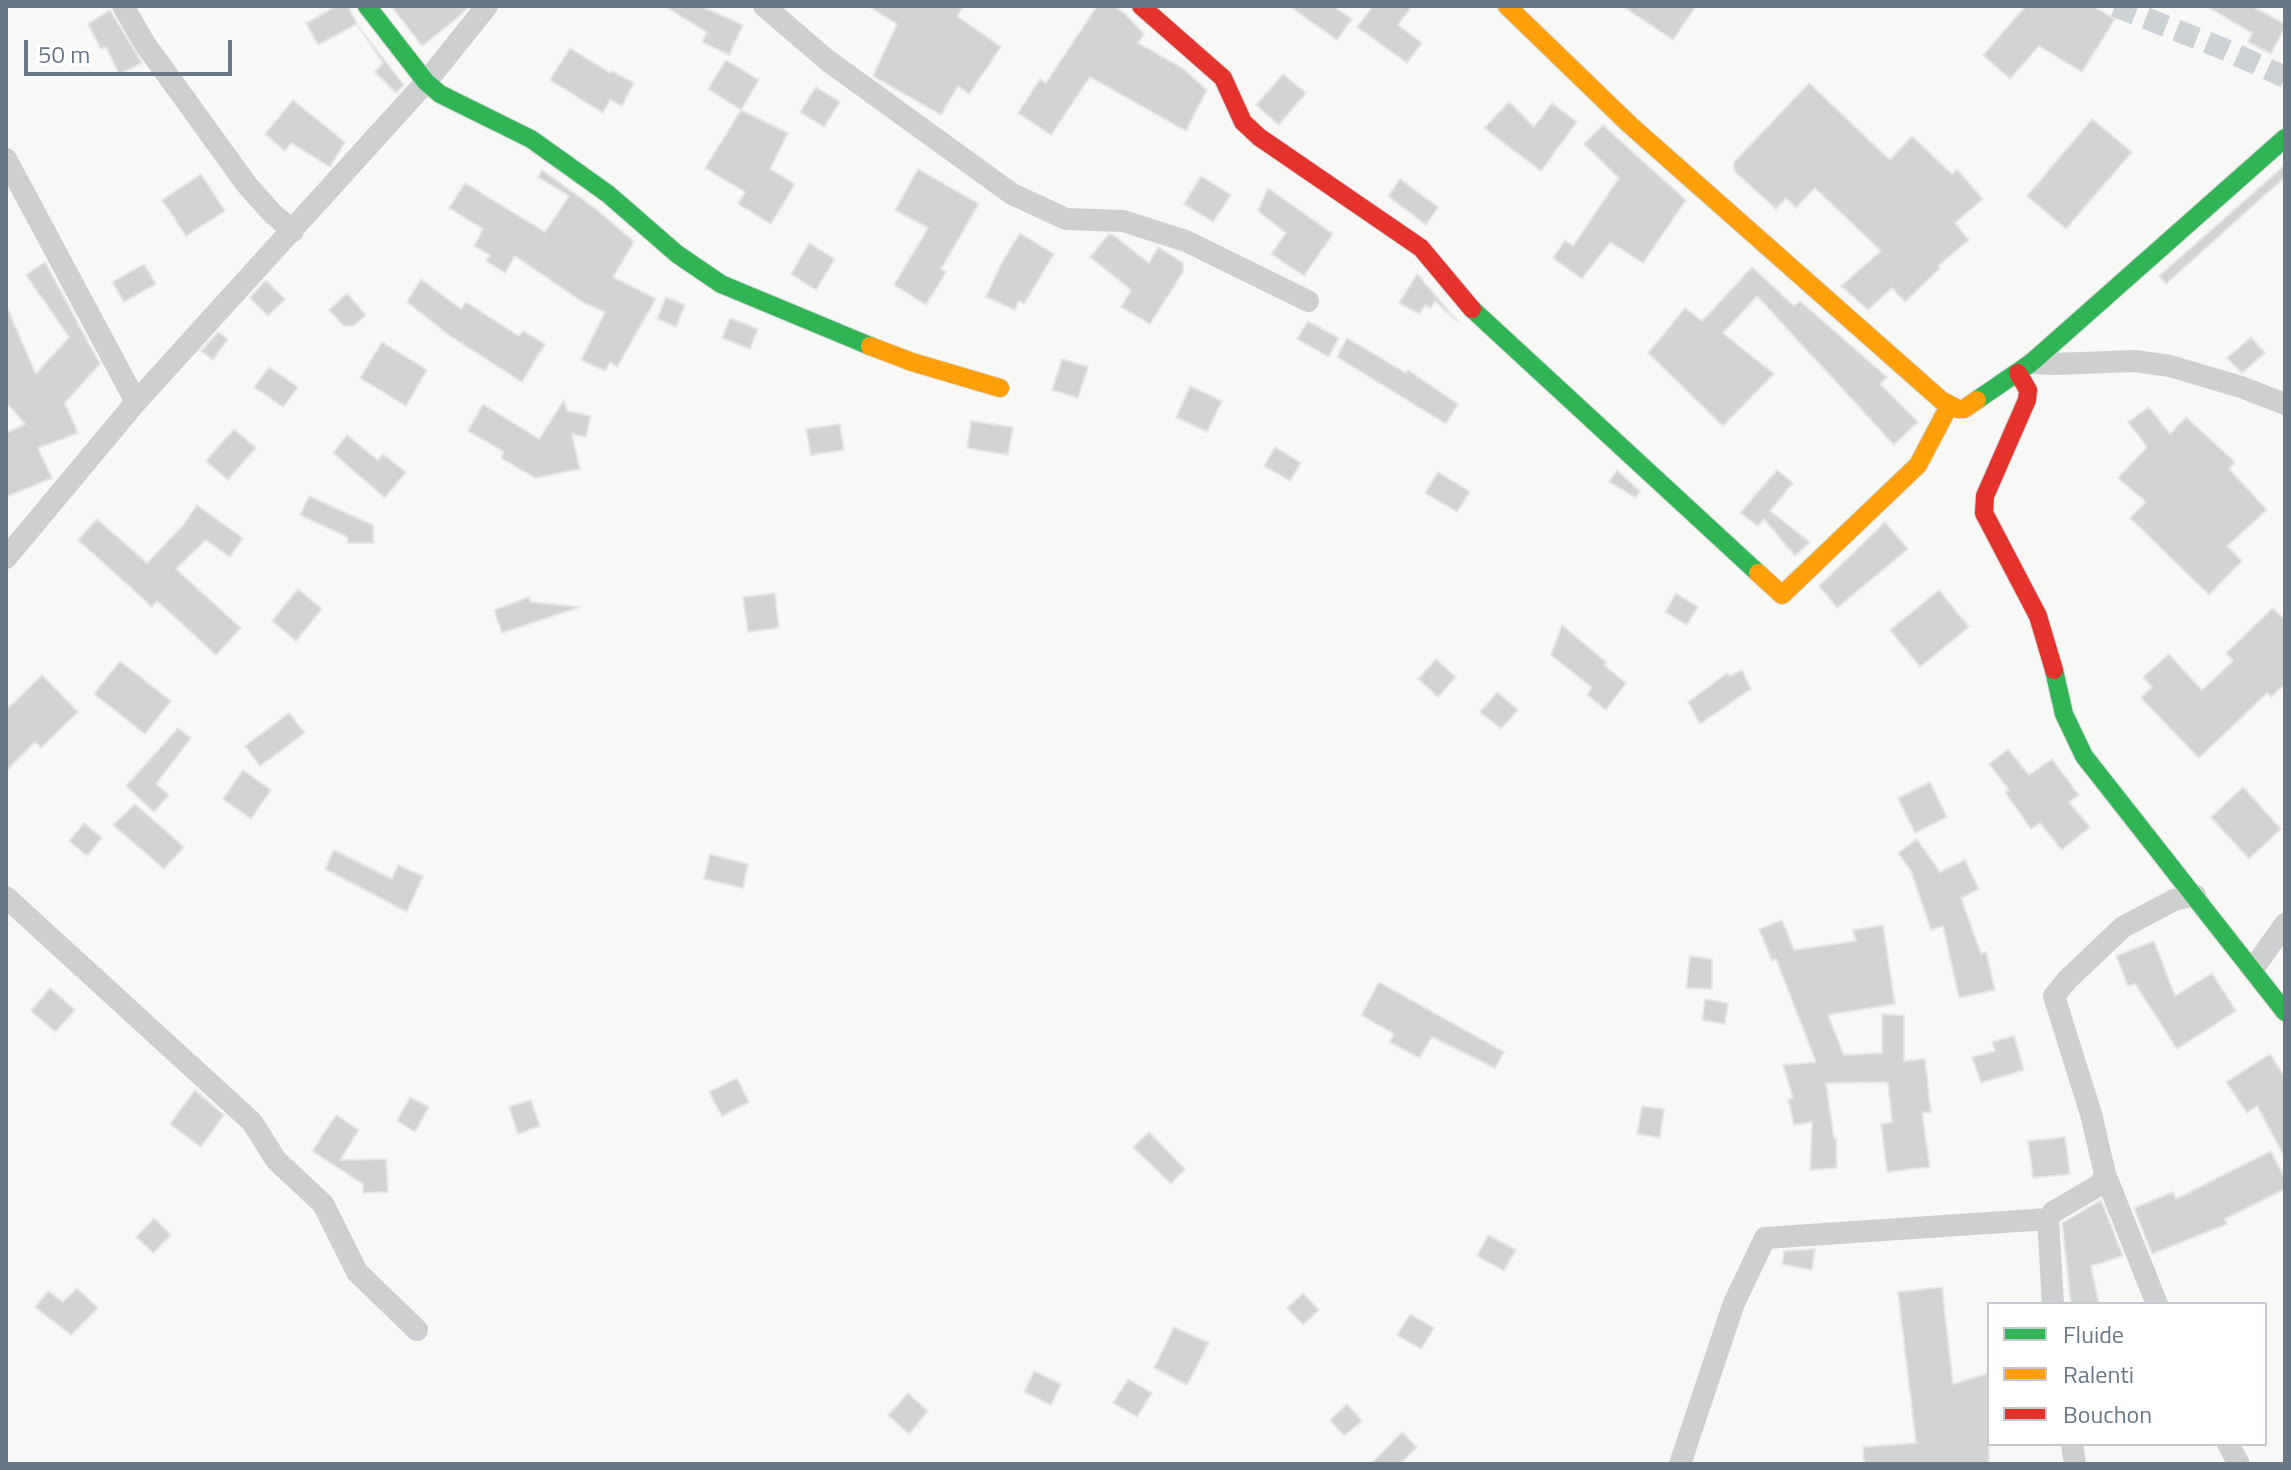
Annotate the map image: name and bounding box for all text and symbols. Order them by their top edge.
scale bar [28,24,236,74]
text: 50 m [38,36,90,72]
legend [1987,1302,2267,1446]
text: Fluide [2063,1316,2124,1352]
text: Ralenti [2063,1356,2134,1392]
text: Bouchon [2063,1396,2152,1432]

